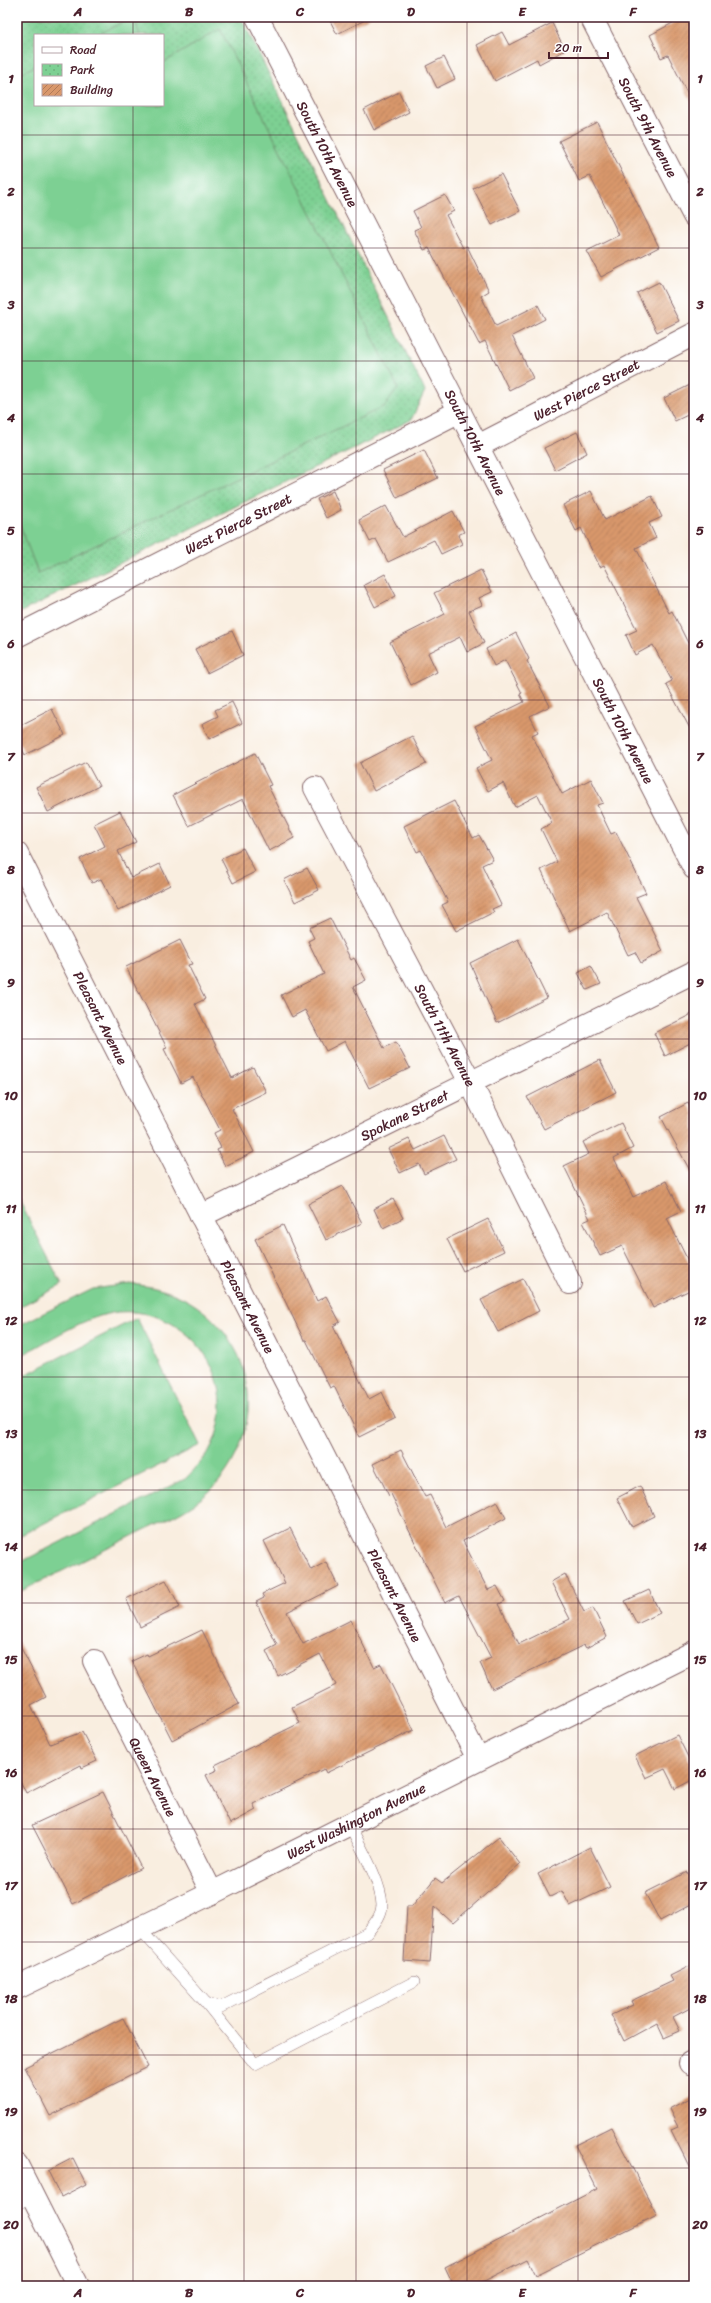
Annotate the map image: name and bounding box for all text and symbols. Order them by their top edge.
text: A [73,0,82,23]
text: B [185,0,194,23]
text: C [295,0,305,23]
text: D [407,0,415,23]
text: E [518,0,527,23]
text: F [628,0,637,23]
legend [34,34,164,106]
scale bar [549,34,608,60]
text: 20 m [555,37,582,59]
text: Road [70,39,97,61]
text: Park [70,59,95,81]
text: 1 [8,67,14,90]
text: 1 [697,67,703,90]
street label: South 9th Avenue [611,73,684,182]
text: Building [70,79,113,101]
street label: South 10th Avenue [289,97,365,212]
text: 2 [6,180,15,203]
text: 2 [695,180,704,203]
text: 3 [6,293,15,316]
text: 3 [695,293,704,316]
street label: West Pierce Street [529,352,644,428]
street label: South 10th Avenue [437,385,513,500]
text: 4 [6,406,16,429]
text: 4 [695,406,705,429]
street label: West Pierce Street [180,486,296,562]
text: 5 [7,519,15,542]
text: 5 [696,519,704,542]
text: 6 [6,632,15,655]
text: 6 [695,632,704,655]
street label: South 10th Avenue [585,673,661,789]
text: 7 [7,745,16,768]
text: 7 [696,745,705,768]
text: 8 [6,858,15,881]
text: 8 [695,858,704,881]
street label: Pleasant Avenue [66,967,135,1070]
text: 9 [7,971,15,994]
text: 9 [696,971,704,994]
street label: South 11th Avenue [407,979,482,1091]
street label: Spokane Street [356,1083,455,1148]
text: 10 [4,1084,18,1107]
text: 10 [693,1084,707,1107]
text: 11 [5,1197,17,1220]
text: 11 [694,1197,706,1220]
street label: Pleasant Avenue [213,1256,282,1358]
text: 12 [4,1309,18,1332]
text: 12 [693,1309,707,1332]
text: 13 [5,1422,18,1445]
text: 13 [694,1422,707,1445]
text: 14 [4,1535,19,1558]
text: 14 [693,1535,708,1558]
street label: Pleasant Avenue [360,1544,429,1647]
text: 15 [4,1648,18,1671]
text: 15 [693,1648,707,1671]
street label: Queen Avenue [122,1733,183,1822]
text: 16 [5,1761,18,1784]
text: 16 [694,1761,707,1784]
street label: West Washington Avenue [282,1776,431,1867]
text: 17 [4,1874,19,1897]
text: 17 [693,1874,708,1897]
text: 18 [4,1987,18,2010]
text: 18 [693,1987,707,2010]
text: 19 [4,2100,18,2123]
text: 19 [693,2100,707,2123]
text: 20 [2,2213,19,2236]
text: 20 [691,2213,708,2236]
text: A [73,2281,82,2303]
text: B [185,2281,194,2303]
text: C [295,2281,305,2303]
text: D [407,2281,415,2303]
text: E [518,2281,527,2303]
text: F [628,2281,637,2303]

